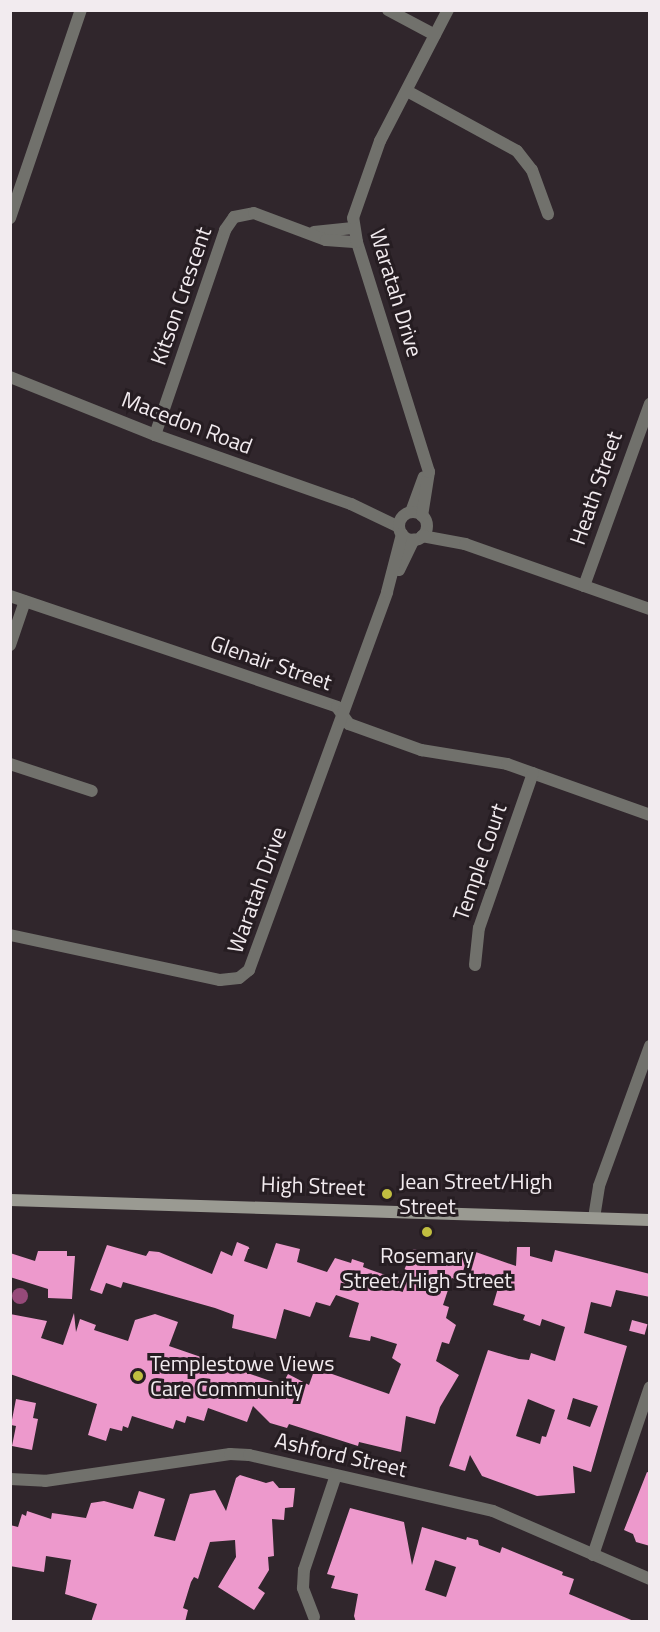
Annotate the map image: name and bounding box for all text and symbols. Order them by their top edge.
street label: Kitson Crescent [145,224,217,368]
street label: Waratah Drive [364,226,428,360]
street label: Macedon Road [118,386,256,460]
street label: Heath Street [564,428,628,548]
street label: Glenair Street [207,630,335,696]
street label: Temple Court [448,800,512,924]
street label: Waratah Drive [222,823,292,957]
place label: Jean Street/High Street [399,1168,553,1220]
street label: High Street [260,1171,366,1201]
marker: Jean Street/High Street [380,1187,394,1201]
marker: Rosemary Street/High Street [420,1225,434,1239]
place label: Rosemary Street/High Street [342,1242,512,1294]
place label: Templestowe Views Care Community [150,1350,334,1402]
marker: Templestowe Views Care Community [131,1369,145,1383]
street label: Ashford Street [273,1427,409,1483]

